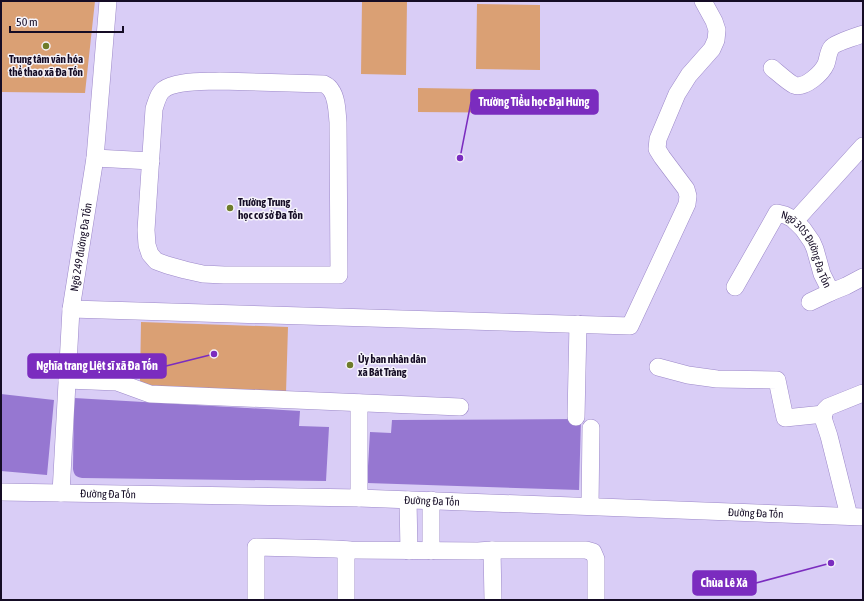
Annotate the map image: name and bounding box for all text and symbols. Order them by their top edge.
scale bar [10,8,123,34]
text: 50 m [16,15,38,29]
marker: Trung tâm văn hóa thể thao xã Đa Tốn [41,41,51,51]
place label: Trung tâm văn hóa thể thao xã Đa Tốn [8,53,83,78]
callout: Trường Tiểu học Đại Hưng [471,90,598,114]
text: Trường Tiểu học Đại Hưng [479,94,590,109]
place label: Trường Trung học cơ sở Đa Tốn [238,196,303,221]
street label: Ngõ 249 đường Đa Tốn [68,202,94,292]
marker: Trường Trung học cơ sở Đa Tốn [225,203,235,213]
street label: Ngõ 305 Đường Đa Tốn [780,208,834,290]
place label: Ủy ban nhân dân xã Bát Tràng [358,353,426,378]
callout: Nghĩa trang Liệt sĩ xã Đa Tốn [28,354,166,378]
text: Nghĩa trang Liệt sĩ xã Đa Tốn [36,358,158,373]
marker: Ủy ban nhân dân xã Bát Tràng [345,360,355,370]
street label: Đường Đa Tốn [80,487,136,500]
street label: Đường Đa Tốn [404,494,460,508]
street label: Đường Đa Tốn [728,506,784,520]
callout: Chùa Lê Xá [693,571,756,595]
text: Chùa Lê Xá [701,576,748,590]

